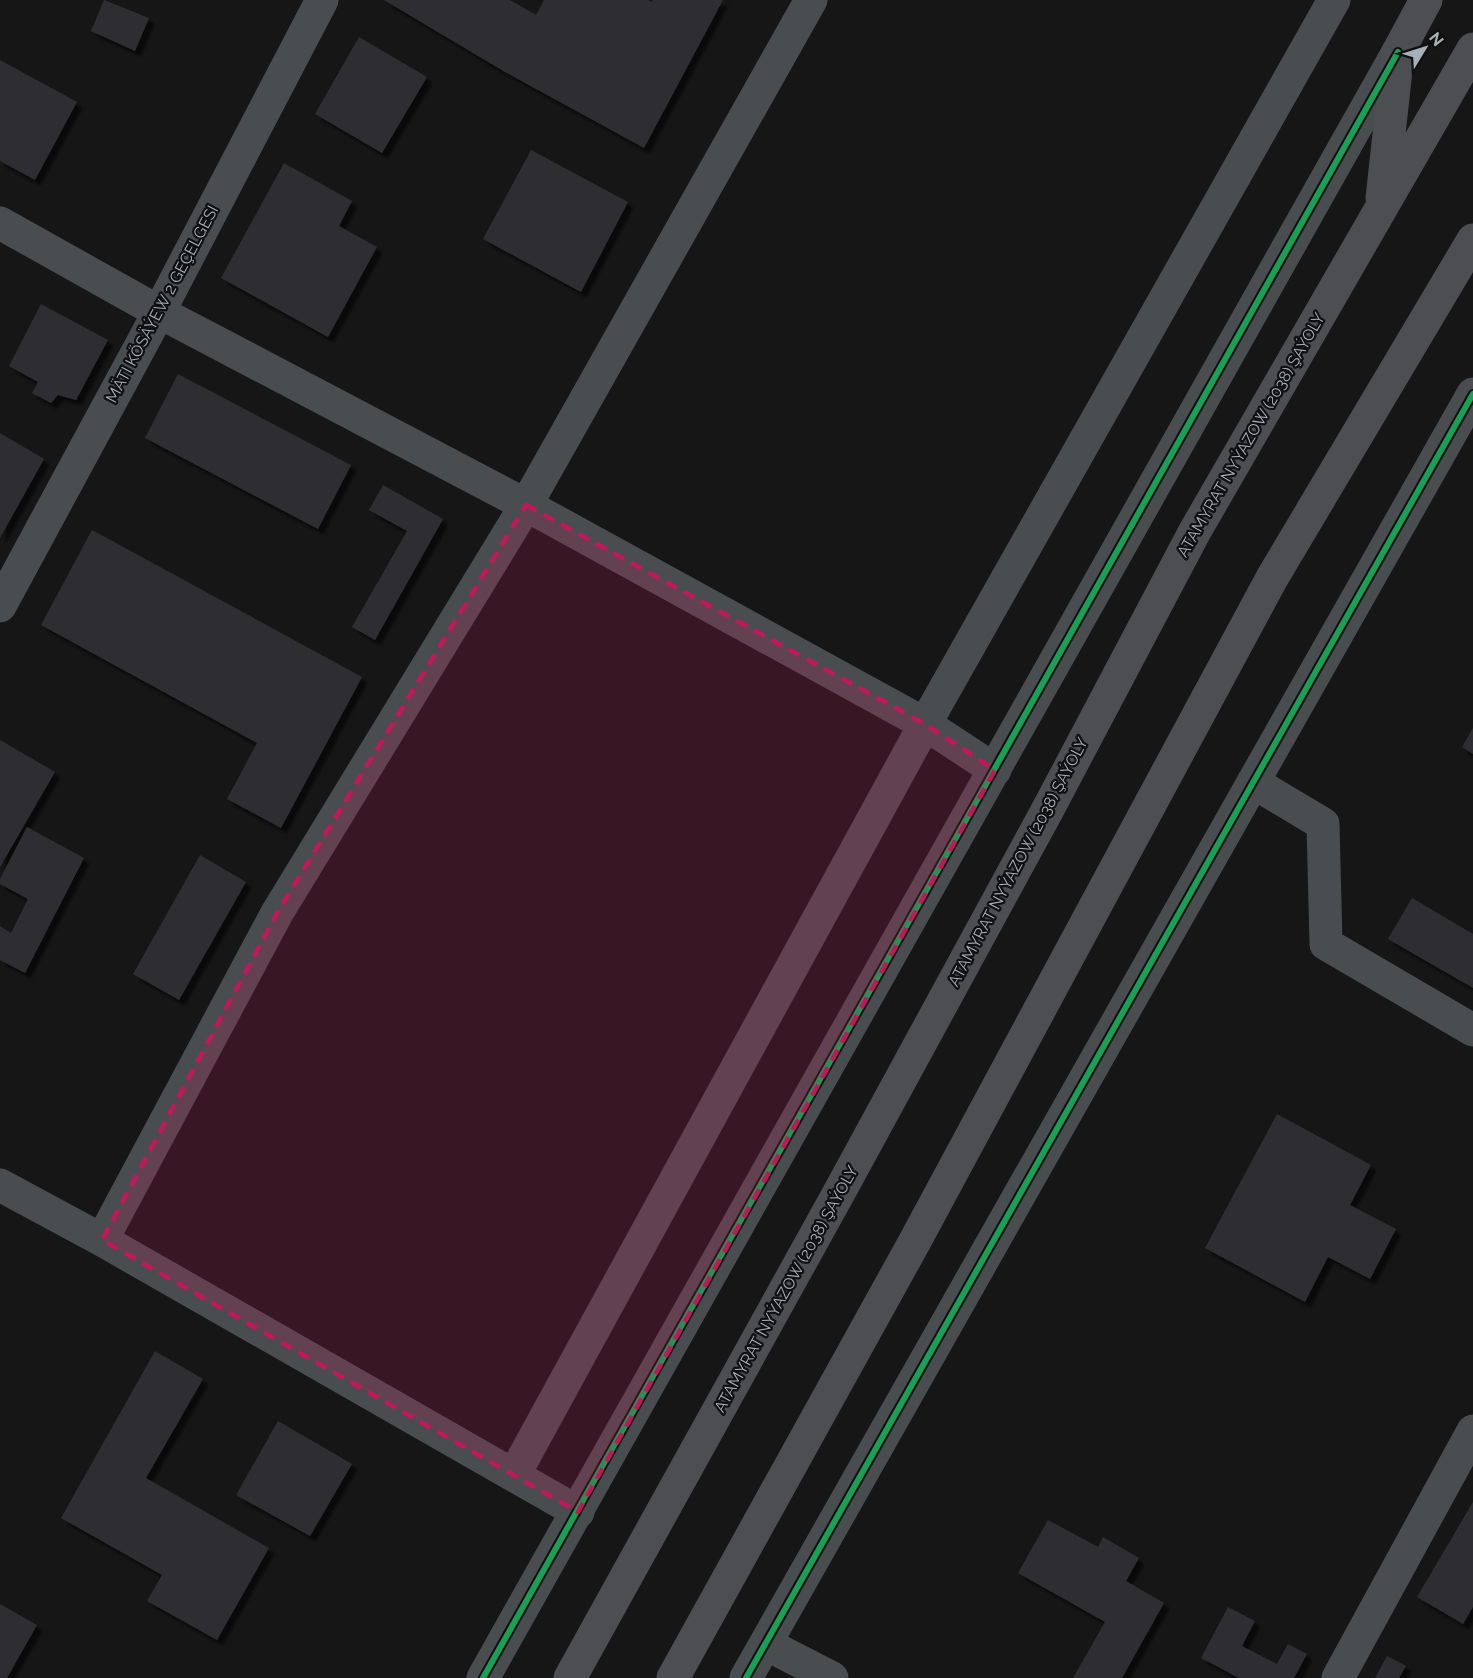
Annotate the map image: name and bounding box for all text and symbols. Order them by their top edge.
north arrow [1395,18,1455,78]
text: N [1425,28,1448,50]
street label: MÄTI KÖSÄÝEW 2 GEÇELGESI [101,202,222,406]
street label: ATAMYRAT NYÝAZOW (2038) ŞAÝOLY [1172,308,1329,561]
street label: ATAMYRAT NYÝAZOW (2038) ŞAÝOLY [943,733,1092,990]
street label: ATAMYRAT NYÝAZOW (2038) ŞAÝOLY [709,1161,862,1416]

